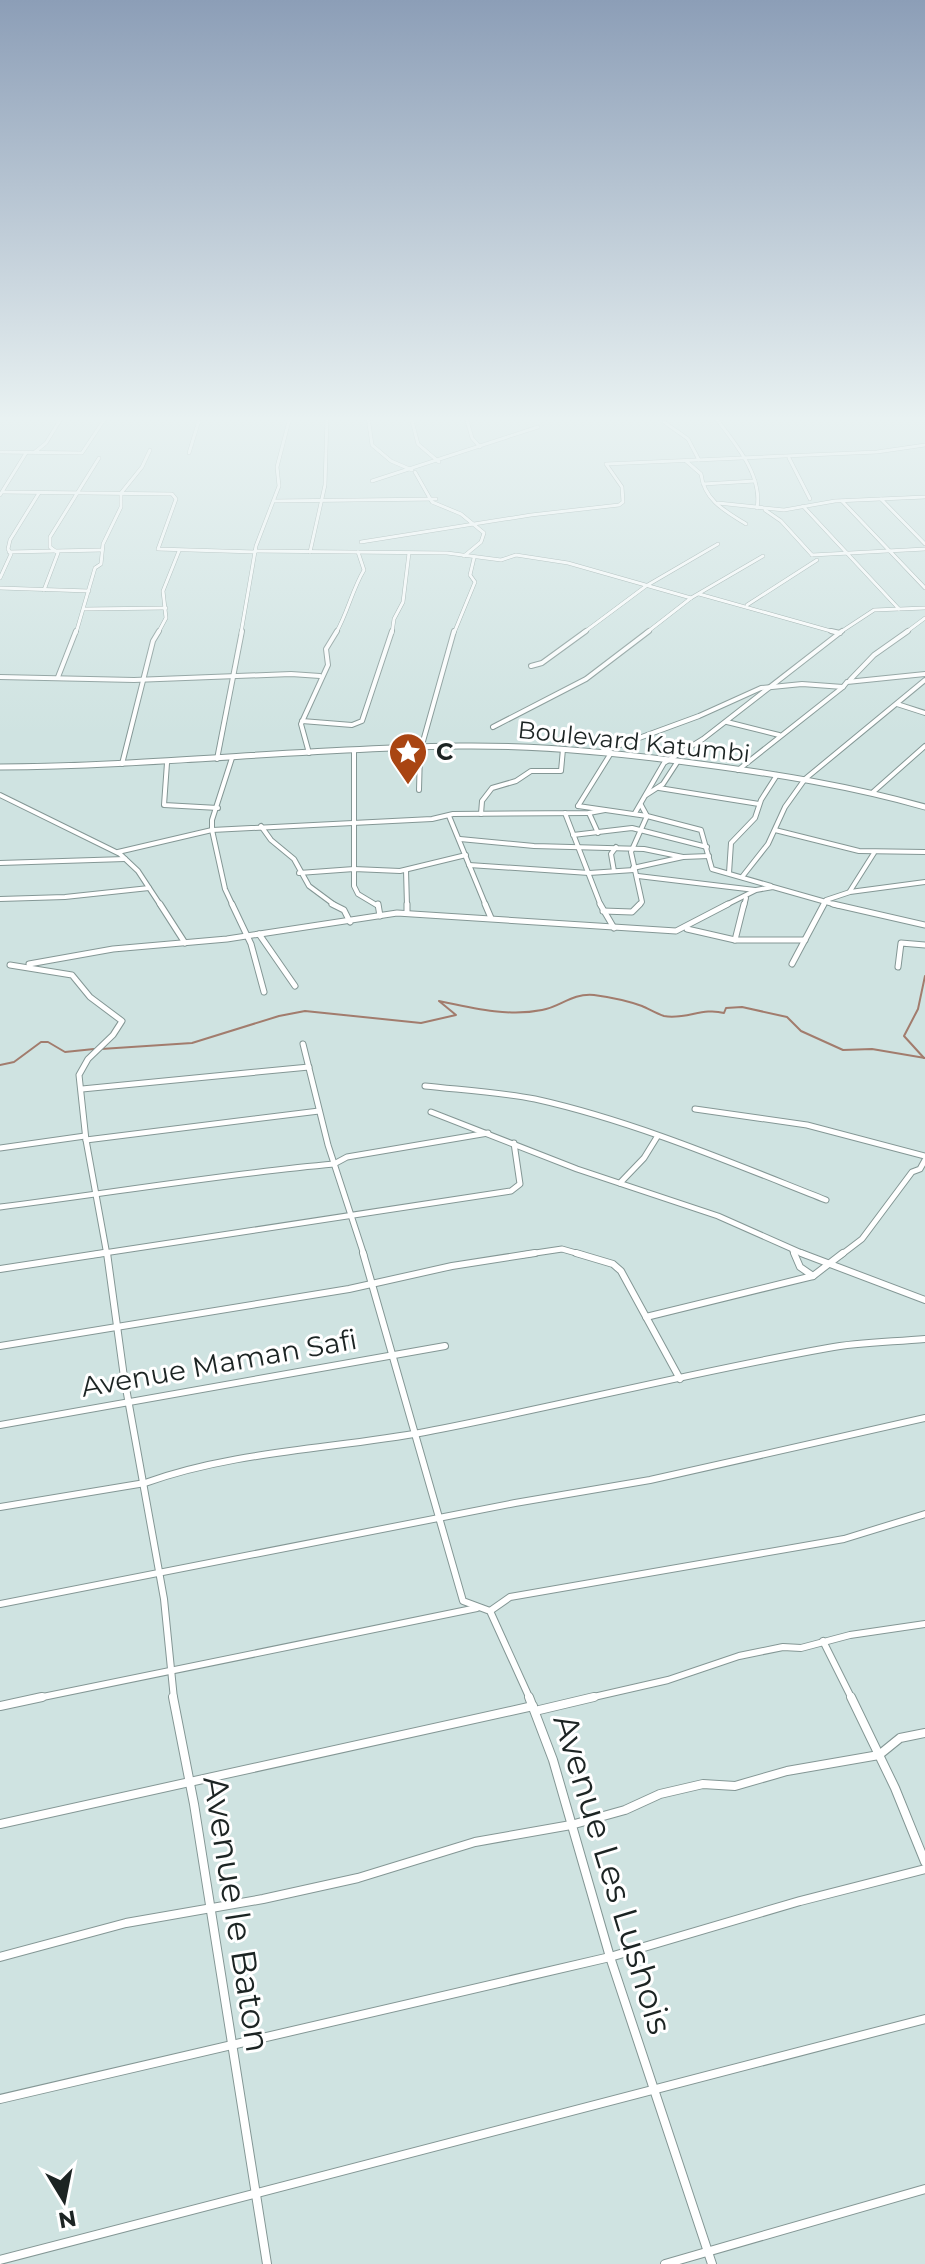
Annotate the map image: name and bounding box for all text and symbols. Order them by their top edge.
street label: Boulevard Katumbi [516,715,752,768]
place icon: C [387,731,429,786]
place label: C [436,737,453,766]
street label: Avenue Maman Safi [78,1322,360,1404]
street label: Avenue Les Lushois [544,1709,682,2039]
street label: Avenue le Baton [194,1773,280,2055]
north arrow [24,2160,104,2240]
text: N [56,2204,78,2234]

